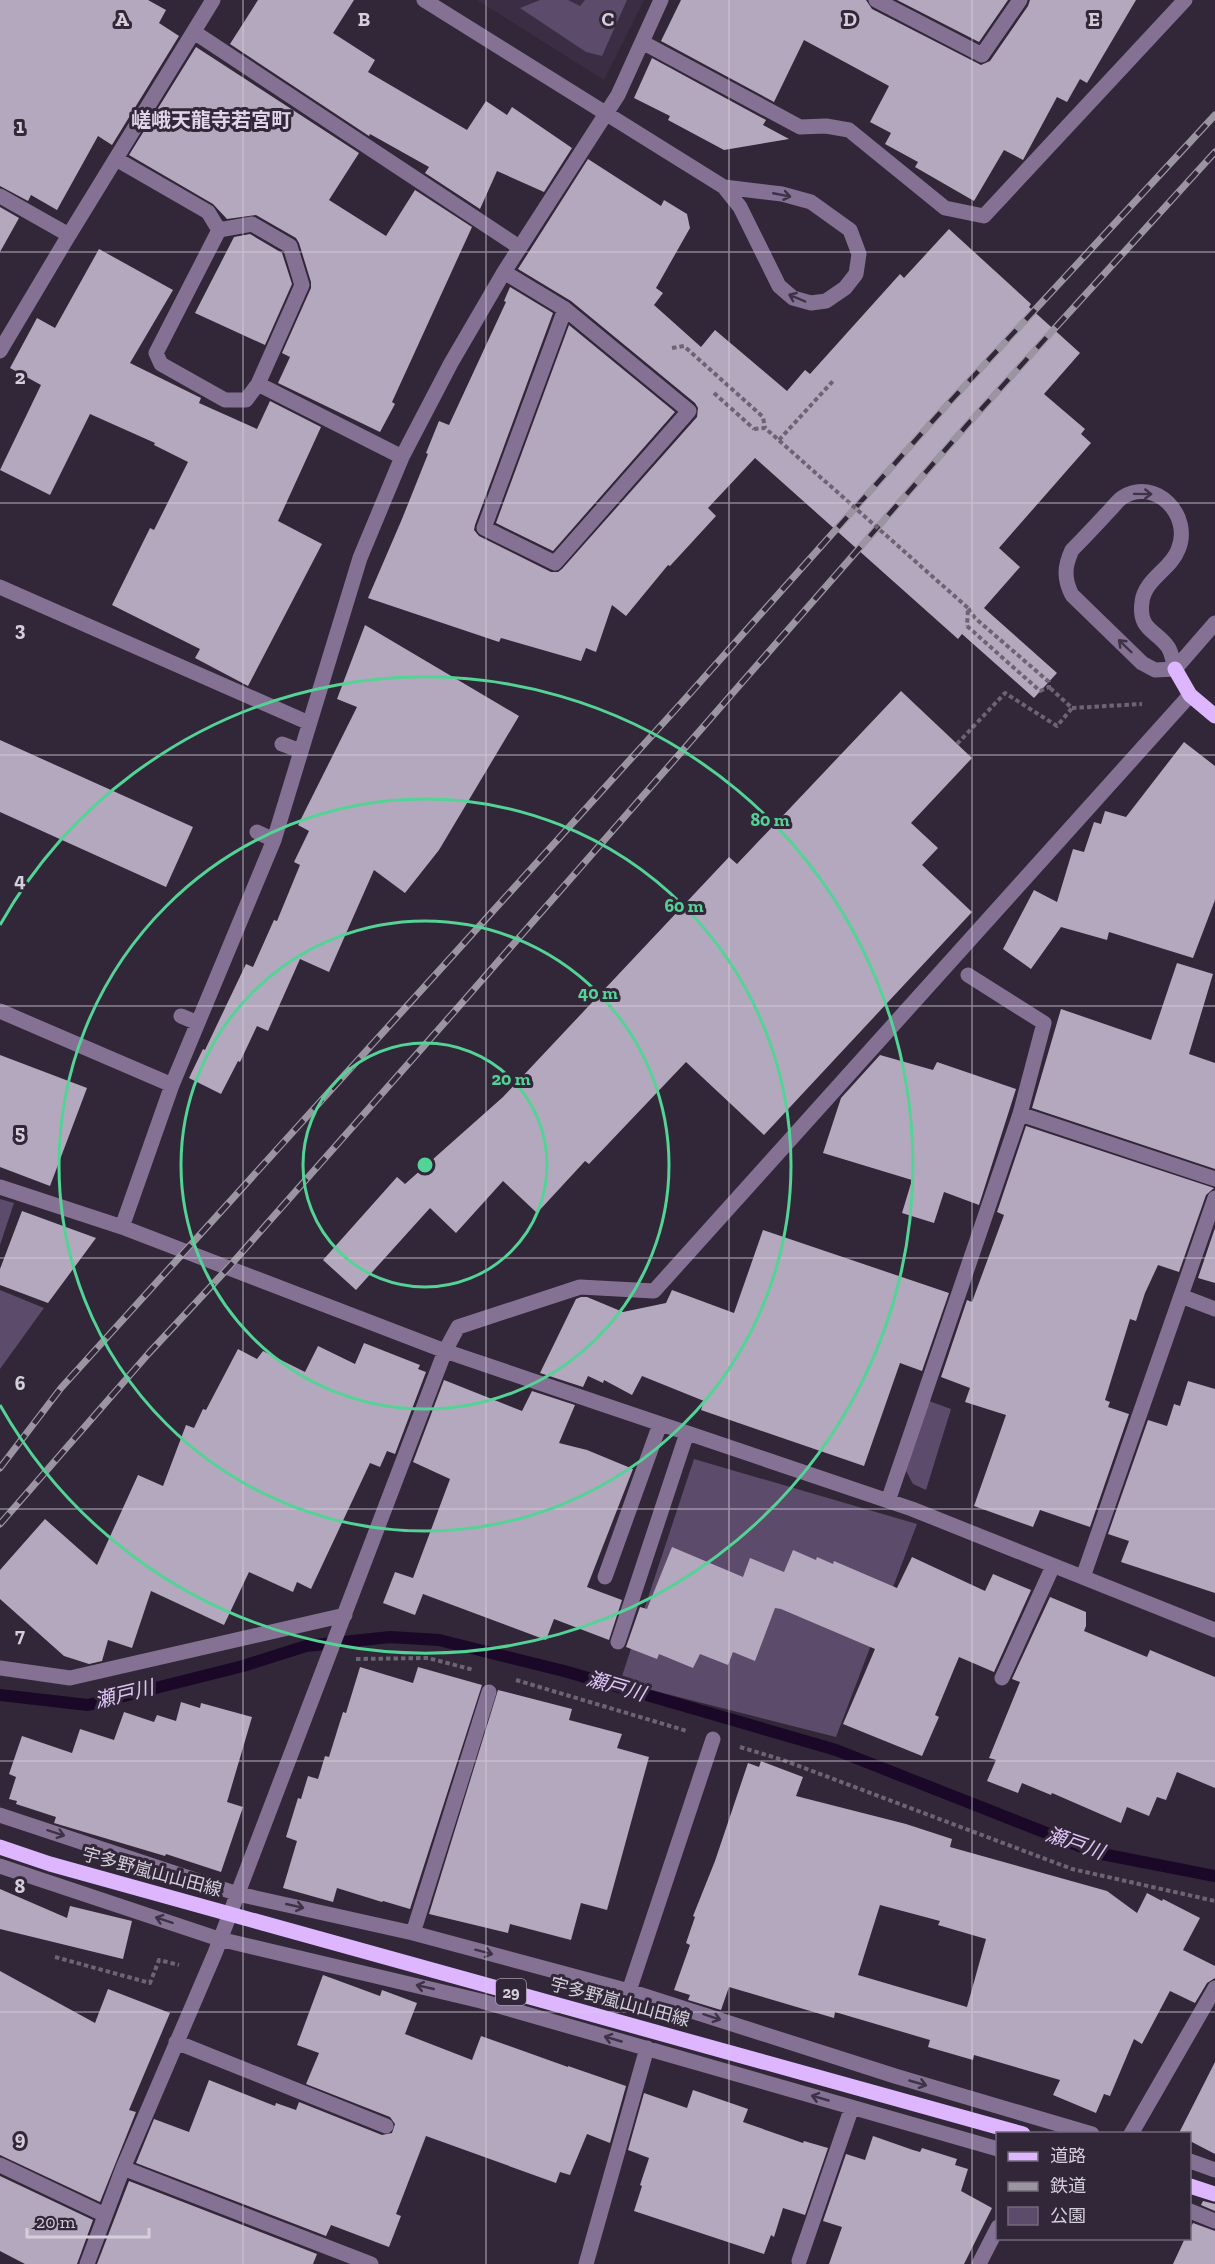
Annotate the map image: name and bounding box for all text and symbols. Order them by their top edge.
text: A [115,7,129,31]
text: B [358,7,370,31]
text: C [602,7,615,31]
text: D [843,7,857,31]
text: E [1088,7,1100,31]
district label: 嵯峨天龍寺若宮町 [131,108,291,132]
text: 1 [16,114,24,138]
one-way arrow [772,190,792,201]
one-way arrow [789,291,807,303]
text: 2 [15,365,26,389]
one-way arrow [1133,488,1153,500]
text: 3 [15,617,26,641]
one-way arrow [1118,639,1133,654]
text: 80 m [750,809,790,831]
text: 4 [14,868,26,892]
text: 60 m [664,895,704,917]
text: 40 m [578,982,618,1004]
text: 20 m [491,1068,531,1090]
text: 5 [15,1120,25,1144]
centre of rings [415,1155,435,1175]
text: 6 [15,1371,26,1395]
text: 7 [15,1623,25,1647]
water label: 瀬戸川 [584,1666,650,1706]
water label: 瀬戸川 [92,1675,158,1713]
water label: 瀬戸川 [1043,1822,1109,1865]
one-way arrow [46,1829,65,1840]
street label: 宇多野嵐山山田線 [80,1843,224,1901]
text: 8 [15,1874,26,1898]
one-way arrow [285,1901,304,1913]
one-way arrow [155,1914,174,1925]
one-way arrow [474,1947,493,1958]
street label: 宇多野嵐山山田線 [548,1973,692,2031]
road number: 29 [496,1979,526,2005]
one-way arrow [415,1981,434,1993]
one-way arrow [702,2013,721,2024]
one-way arrow [604,2032,623,2044]
one-way arrow [908,2078,927,2089]
one-way arrow [811,2092,830,2103]
text: 9 [15,2126,26,2150]
legend [996,2132,1191,2240]
text: 道路 [1050,2145,1086,2167]
text: 鉄道 [1050,2175,1086,2197]
scale bar [27,2201,148,2239]
text: 公園 [1050,2205,1086,2227]
text: 20 m [36,2211,76,2233]

